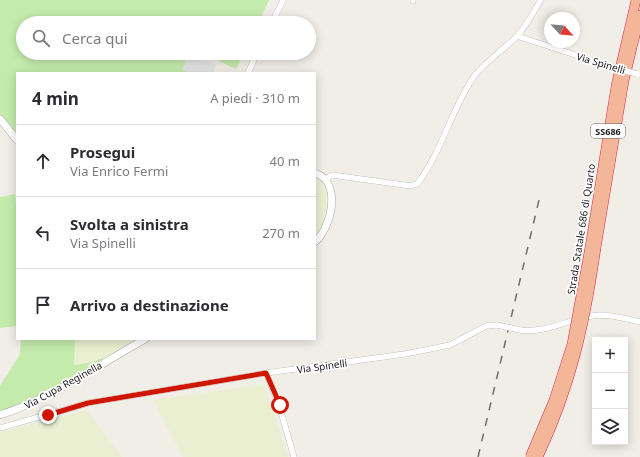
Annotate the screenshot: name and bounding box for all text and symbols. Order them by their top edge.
north arrow [544,12,580,48]
search box [16,16,316,60]
icon: search [30,27,52,49]
text: Cerca qui [62,28,128,48]
street label: Via Spinelli [575,49,627,77]
text: 4 min [32,87,79,110]
text: A piedi · 310 m [210,89,300,107]
road number: SS686 [591,124,625,138]
text: Prosegui [70,142,135,162]
icon: ahead [32,150,54,172]
text: 40 m [270,152,300,170]
text: Via Enrico Fermi [70,162,168,180]
street label: Strada Statale 686 di Quarto [564,163,598,295]
text: Svolta a sinistra [70,214,189,234]
icon: left [32,222,54,244]
text: 270 m [262,224,300,242]
text: Via Spinelli [70,234,136,252]
icon: arrive [32,294,54,316]
text: Arrivo a destinazione [70,295,229,315]
map controls [592,337,628,445]
button: + [592,337,628,373]
street label: Via Spinelli [296,356,348,376]
street label: Via Cupa Reginella [22,358,104,412]
button: − [592,373,628,409]
route start [271,396,289,414]
route end [39,406,57,424]
button: layers [592,409,628,445]

